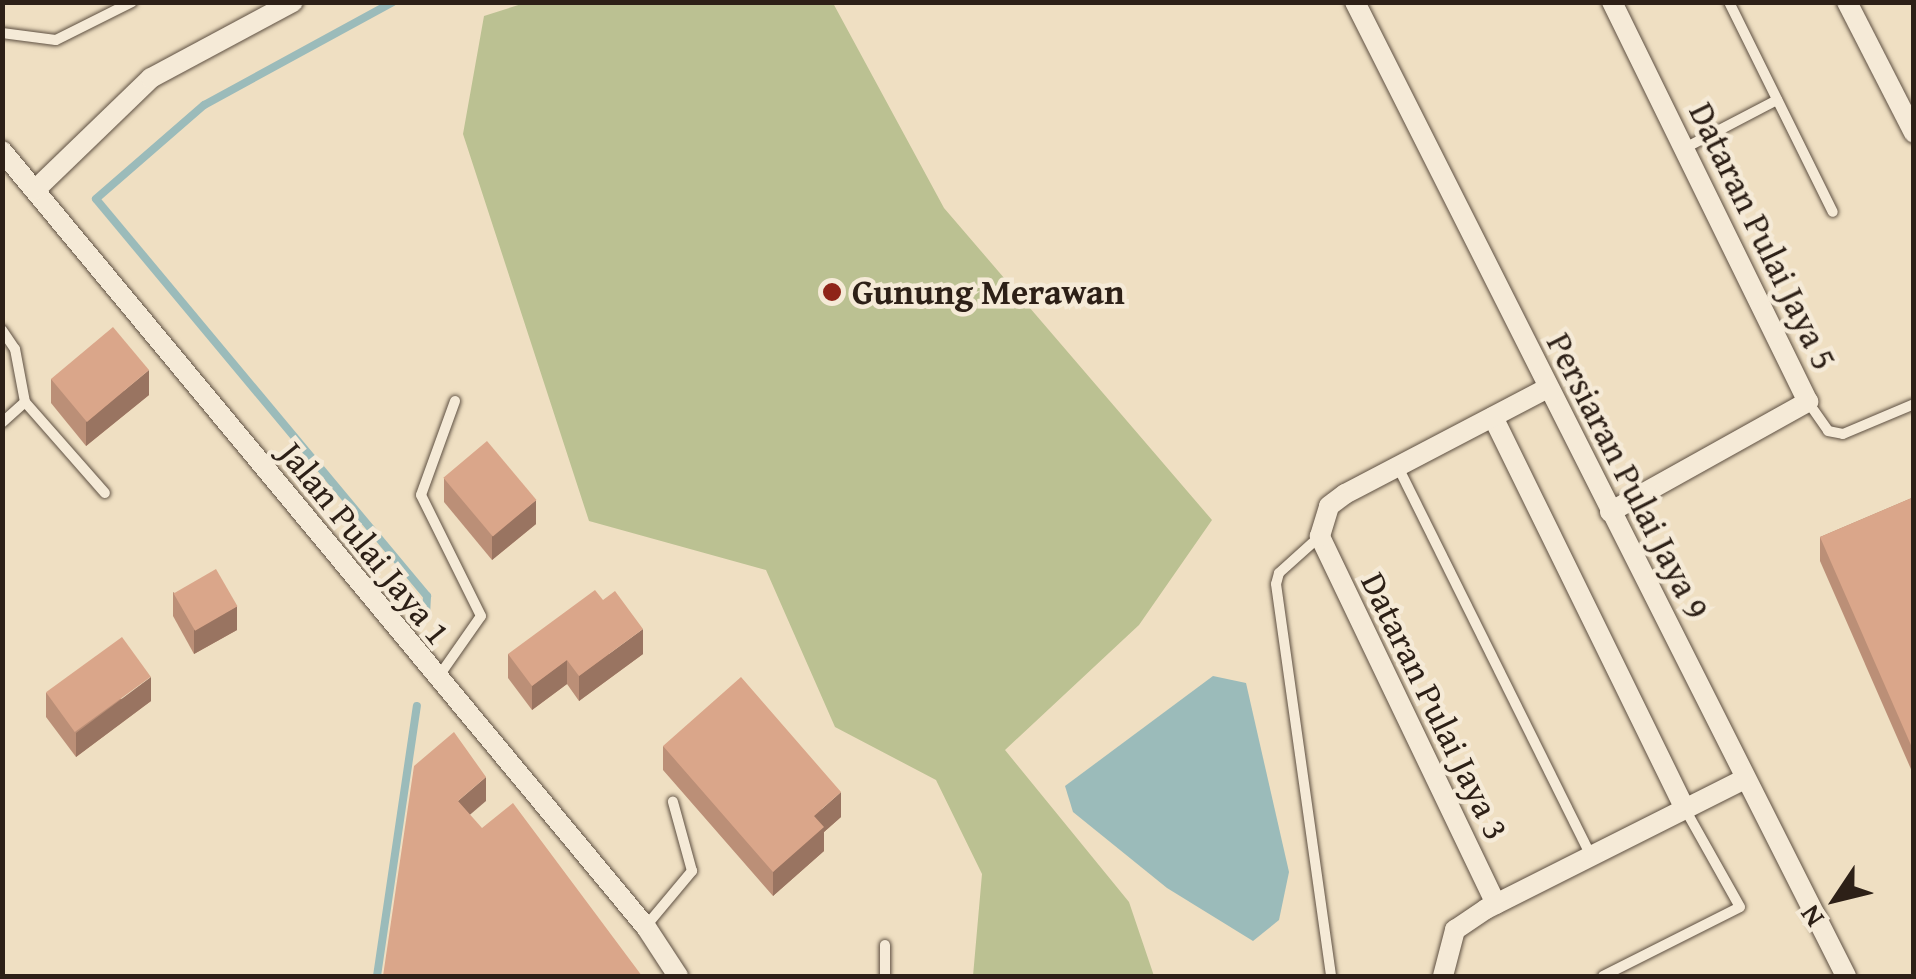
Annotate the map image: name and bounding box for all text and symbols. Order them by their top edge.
street label: Dataran Pulai Jaya 5 [1680,96,1846,376]
place label: Gunung Merawan [852,271,1125,313]
marker: Gunung Merawan [821,281,843,303]
street label: Persiaran Pulai Jaya 9 [1538,326,1718,626]
street label: Jalan Pulai Jaya 1 [270,433,460,653]
street label: Dataran Pulai Jaya 3 [1352,566,1518,846]
north arrow [1786,849,1886,949]
text: N [1789,897,1833,936]

